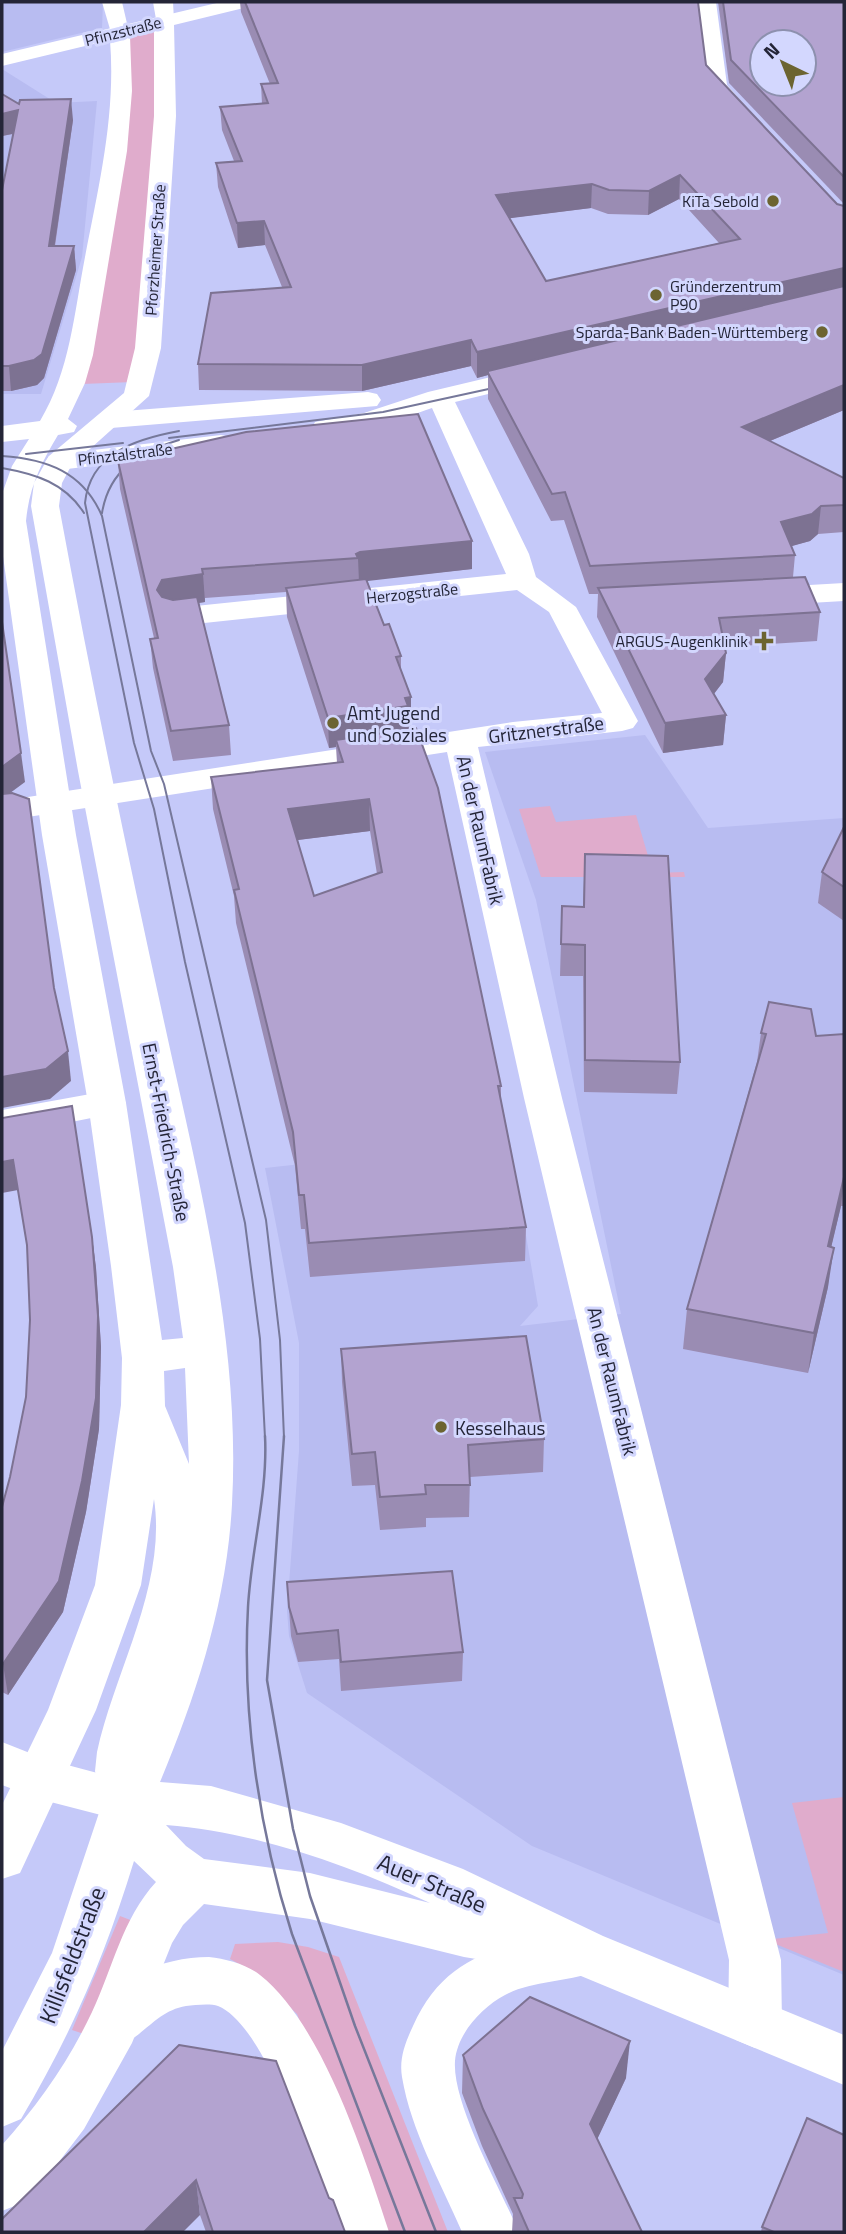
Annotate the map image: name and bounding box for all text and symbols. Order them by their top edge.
street label: Pfinzstraße [82,10,164,52]
north arrow [748,28,818,98]
text: N [756,35,786,65]
street label: Pforzheimer Straße [138,184,172,316]
place label: KiTa Sebold [682,189,759,213]
marker: KiTa Sebold [765,193,781,209]
place label: Gründerzentrum P90 [670,274,781,316]
marker: Gründerzentrum P90 [648,287,664,303]
place label: Sparda-Bank Baden-Württemberg [576,320,808,344]
marker: Sparda-Bank Baden-Württemberg [814,324,830,340]
street label: Pfinztalstraße [76,436,174,472]
street label: Herzogstraße [365,576,459,610]
place label: ARGUS-Augenklinik [615,629,748,653]
marker: ARGUS-Augenklinik [754,631,774,651]
place label: Amt Jugend und Soziales [347,698,447,749]
street label: Gritznerstraße [487,708,605,750]
marker: Amt Jugend und Soziales [325,715,341,731]
street label: An der RaumFabrik [450,753,512,907]
street label: Ernst-Friedrich-Straße [135,1040,199,1224]
street label: An der RaumFabrik [581,1304,645,1458]
place label: Kesselhaus [455,1413,546,1442]
marker: Kesselhaus [433,1419,449,1435]
street label: Auer Straße [372,1844,492,1922]
street label: Killisfeldstraße [30,1881,114,2029]

